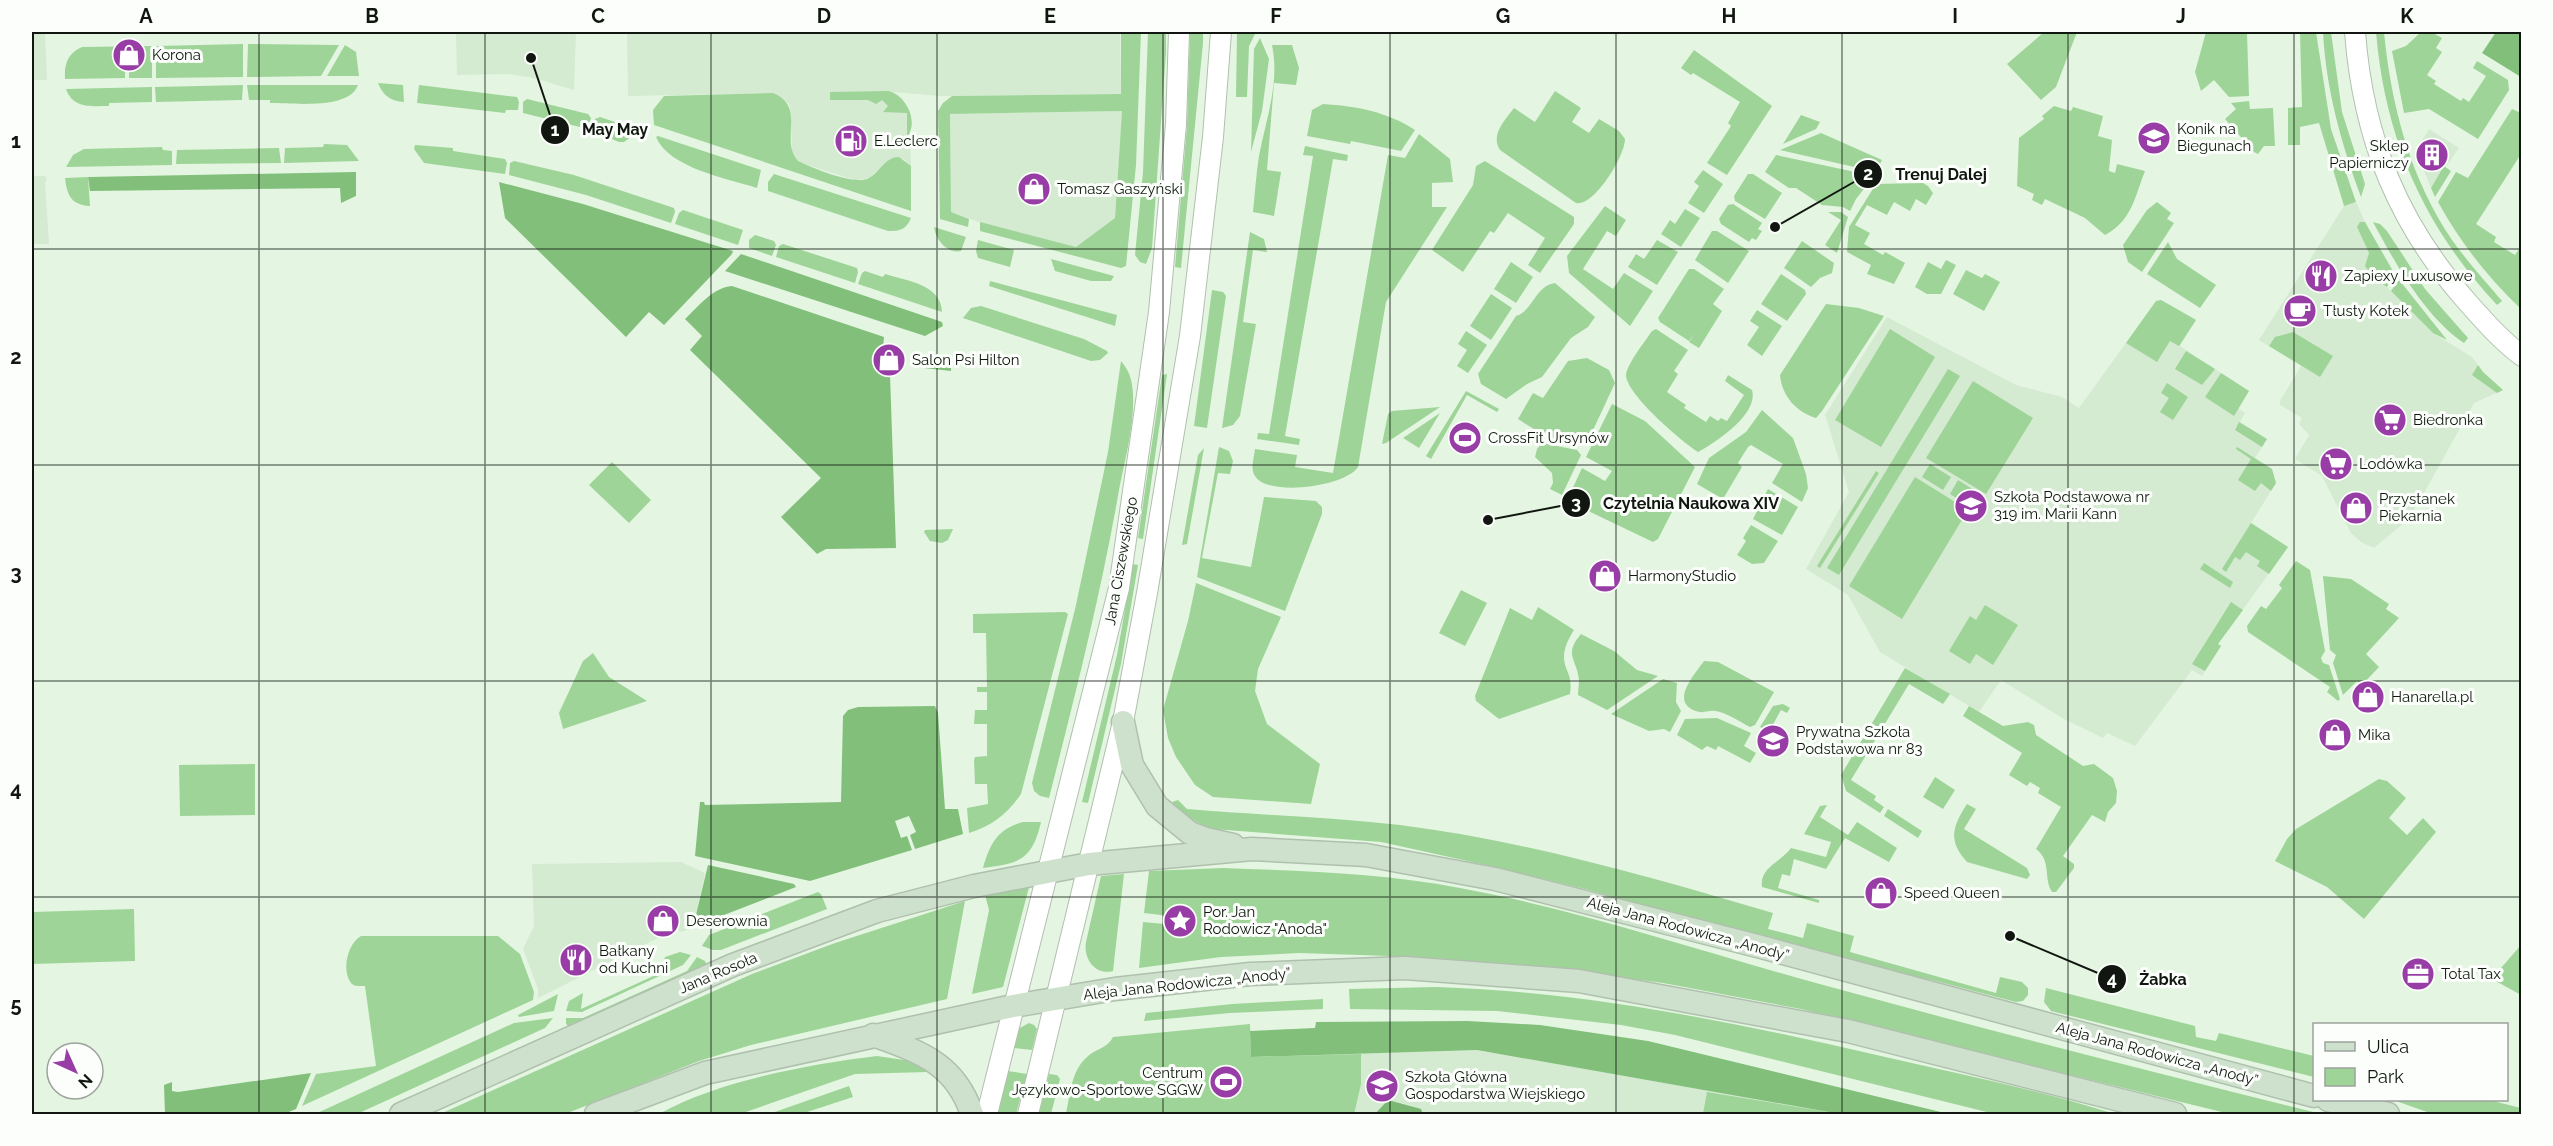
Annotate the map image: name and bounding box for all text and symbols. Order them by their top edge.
text: A [139,4,153,28]
text: B [365,4,379,28]
text: C [591,4,605,28]
text: D [817,4,831,28]
text: E [1044,4,1056,28]
text: F [1270,4,1282,28]
text: G [1496,4,1510,28]
text: H [1722,4,1736,28]
text: I [1952,4,1958,28]
text: J [2176,4,2186,28]
text: K [2400,4,2414,28]
shop icon: Korona [111,37,147,73]
place label: Korona [152,46,201,64]
callout: May May [540,113,661,147]
text: 1 [551,119,560,140]
text: May May [582,120,648,139]
school or university icon: Konik na Biegunach [2136,120,2172,156]
place label: Konik na Biegunach [2177,120,2251,155]
fuel station icon: E.Leclerc [833,123,869,159]
text: 1 [11,129,21,153]
place label: E.Leclerc [874,132,938,150]
place label: Sklep Papierniczy [2329,137,2409,172]
building icon: Sklep Papierniczy [2414,137,2450,173]
callout: Trenuj Dalej [1853,157,1999,191]
text: 2 [1863,163,1873,184]
text: Trenuj Dalej [1895,165,1987,184]
shop icon: Tomasz Gaszyński [1016,171,1052,207]
place label: Tomasz Gaszyński [1057,180,1183,198]
restaurant icon: Zapiexy Luxusowe [2303,258,2339,294]
place label: Zapiexy Luxusowe [2344,267,2473,285]
cafe icon: Tłusty Kotek [2282,293,2318,329]
place label: Tłusty Kotek [2323,302,2409,320]
shop icon: Salon Psi Hilton [871,342,907,378]
text: 2 [10,345,22,369]
place label: Salon Psi Hilton [912,351,1019,369]
supermarket icon: Biedronka [2372,402,2408,438]
place label: Biedronka [2413,411,2483,429]
sports icon: CrossFit Ursynów [1447,420,1483,456]
place label: CrossFit Ursynów [1488,429,1609,447]
supermarket icon: Lodówka [2318,446,2354,482]
place label: Lodówka [2359,455,2423,473]
callout: Czytelnia Naukowa XIV [1561,486,1791,520]
school or university icon: Szkoła Podstawowa nr 319 im. Marii Kann [1953,488,1989,524]
place label: Szkoła Podstawowa nr 319 im. Marii Kann [1994,488,2150,523]
shop icon: Przystanek Piekarnia [2338,490,2374,526]
place label: Przystanek Piekarnia [2379,490,2455,525]
text: 3 [1571,492,1581,513]
text: Czytelnia Naukowa XIV [1603,494,1779,513]
street label: Jana Ciszewskiego [1101,495,1141,627]
shop icon: HarmonyStudio [1587,558,1623,594]
text: 3 [10,561,22,585]
place label: HarmonyStudio [1628,567,1736,585]
shop icon: Hanarella.pl [2350,679,2386,715]
place label: Hanarella.pl [2391,688,2474,706]
shop icon: Mika [2317,717,2353,753]
school or university icon: Prywatna Szkoła Podstawowa nr 83 [1755,723,1791,759]
place label: Prywatna Szkoła Podstawowa nr 83 [1796,723,1923,758]
place label: Mika [2358,726,2391,744]
text: 4 [10,777,22,801]
shop icon: Speed Queen [1863,875,1899,911]
place label: Speed Queen [1904,884,2000,902]
street label: Aleja Jana Rodowicza „Anody” [1585,893,1791,965]
shop icon: Deserownia [645,903,681,939]
place icon: Por. Jan Rodowicz "Anoda" [1162,903,1198,939]
place label: Por. Jan Rodowicz "Anoda" [1203,903,1327,938]
place label: Deserownia [686,912,768,930]
restaurant icon: Bałkany od Kuchni [558,942,594,978]
place label: Bałkany od Kuchni [599,942,668,977]
street label: Jana Rosoła [676,948,760,998]
office icon: Total Tax [2400,956,2436,992]
callout: Żabka [2097,962,2198,996]
street label: Aleja Jana Rodowicza „Anody” [1082,964,1292,1004]
place label: Total Tax [2441,965,2501,983]
text: 4 [2107,968,2117,989]
text: Żabka [2139,969,2187,989]
text: 5 [10,993,22,1017]
street label: Aleja Jana Rodowicza „Anody” [2054,1018,2260,1090]
legend [2313,1023,2508,1101]
text: Ulica [2367,1036,2409,1057]
north arrow [45,1041,105,1101]
place label: Centrum Językowo-Sportowe SGGW [1012,1064,1203,1099]
sports icon: Centrum Językowo-Sportowe SGGW [1208,1064,1244,1100]
text: Park [2367,1066,2404,1087]
school or university icon: Szkoła Główna Gospodarstwa Wiejskiego [1364,1068,1400,1104]
place label: Szkoła Główna Gospodarstwa Wiejskiego [1405,1068,1585,1103]
text: N [74,1070,96,1092]

